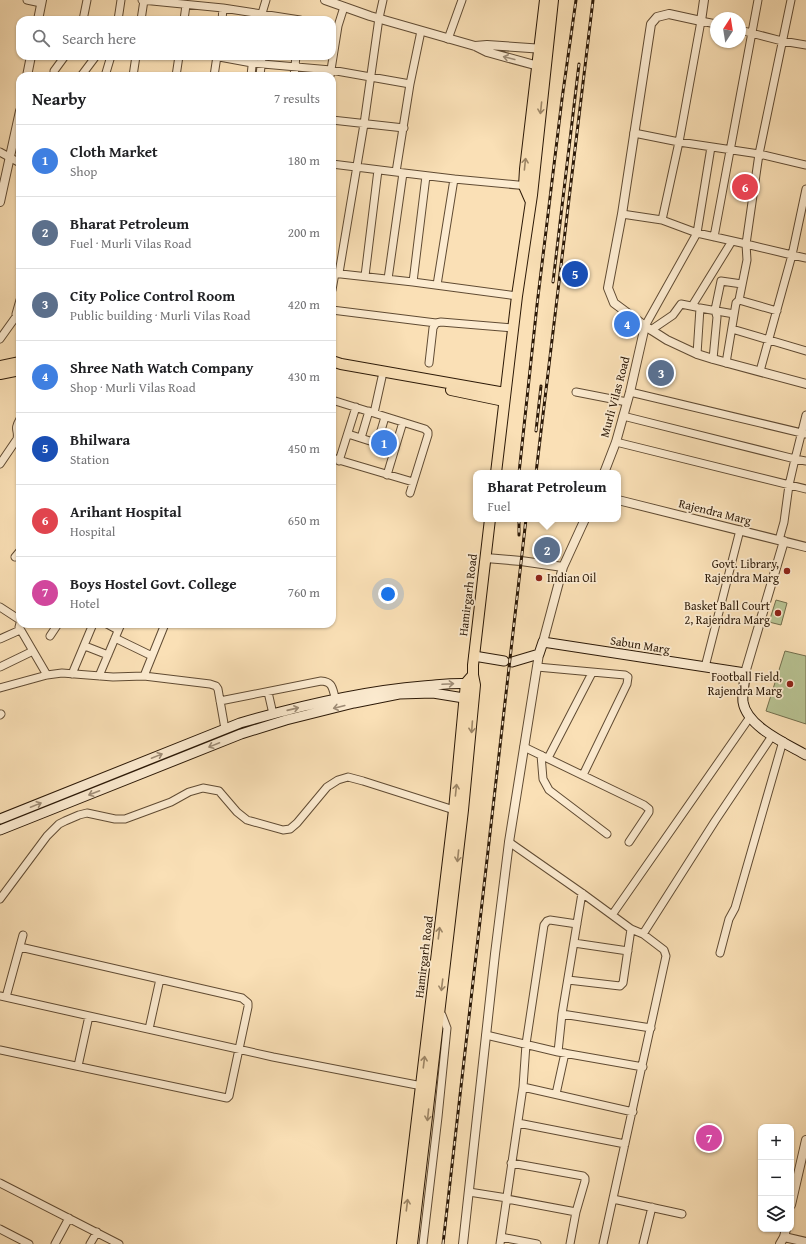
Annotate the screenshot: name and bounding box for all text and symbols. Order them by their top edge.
north arrow [710,12,746,48]
search box [16,16,336,60]
icon: search [30,27,52,49]
text: Search here [62,28,136,49]
one-way arrow [503,53,516,61]
text: Nearby [32,86,86,111]
text: 7 results [274,89,320,108]
one-way arrow [537,101,544,114]
text: Cloth Market [70,141,158,162]
text: 1 [42,151,48,170]
text: 180 m [288,151,320,170]
one-way arrow [522,158,529,171]
text: Shop [70,162,97,181]
pin: 6 [732,172,758,202]
text: Bharat Petroleum [70,213,189,234]
text: 2 [42,223,48,242]
text: 200 m [288,223,320,242]
text: Fuel · Murli Vilas Road [70,234,191,253]
pin: 5 [562,259,588,289]
text: City Police Control Room [70,285,235,306]
text: 3 [42,295,48,314]
text: 420 m [288,295,320,314]
text: Public building · Murli Vilas Road [70,306,250,325]
pin: 4 [614,309,640,339]
street label: Murli Vilas Road [596,354,634,439]
text: Shree Nath Watch Company [70,357,254,378]
pin: 3 [648,358,674,388]
text: 4 [42,367,48,386]
text: 430 m [288,367,320,386]
text: Shop · Murli Vilas Road [70,378,196,397]
pin: 1 [371,428,397,458]
text: Bhilwara [70,429,130,450]
text: 5 [42,439,48,458]
text: 450 m [288,439,320,458]
text: Station [70,450,109,469]
popup [473,470,621,522]
text: Bharat Petroleum [487,476,607,497]
street label: Rajendra Marg [677,494,753,529]
text: Fuel [487,497,511,516]
text: Arihant Hospital [70,501,182,522]
text: 6 [42,511,48,530]
text: 650 m [288,511,320,530]
text: Hospital [70,522,115,541]
pin: 2 [534,535,560,565]
street label: Hamirgarh Road [454,552,481,637]
place label: Govt. Library, Rajendra Marg [705,555,779,586]
marker: Govt. Library, Rajendra Marg [782,566,792,576]
place label: Indian Oil [547,569,597,586]
text: Boys Hostel Govt. College [70,573,237,594]
marker: Indian Oil [534,573,544,583]
text: 7 [42,583,48,602]
text: 760 m [288,583,320,602]
your location [378,584,398,604]
text: Hotel [70,594,100,613]
place label: Basket Ball Court 2, Rajendra Marg [684,597,771,628]
marker: Basket Ball Court 2, Rajendra Marg [773,608,783,618]
street label: Sabun Marg [609,631,671,658]
place label: Football Field, Rajendra Marg [708,668,782,699]
marker: Football Field, Rajendra Marg [785,679,795,689]
one-way arrow [441,680,454,688]
one-way arrow [286,704,299,712]
one-way arrow [333,704,346,711]
one-way arrow [468,720,475,733]
one-way arrow [209,741,221,749]
one-way arrow [150,752,162,760]
one-way arrow [452,784,460,797]
one-way arrow [88,789,100,797]
one-way arrow [30,800,42,808]
one-way arrow [454,849,462,862]
street label: Hamirgarh Road [410,914,437,999]
one-way arrow [435,927,443,940]
one-way arrow [438,978,446,991]
one-way arrow [421,1056,428,1069]
one-way arrow [424,1108,431,1121]
pin: 7 [696,1123,722,1153]
map controls [758,1124,794,1232]
button: + [758,1124,794,1160]
button: − [758,1160,794,1196]
button: layers [758,1196,794,1232]
one-way arrow [403,1199,411,1212]

